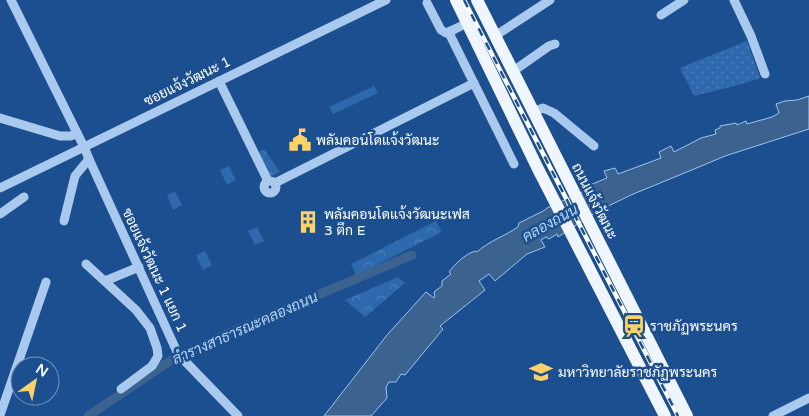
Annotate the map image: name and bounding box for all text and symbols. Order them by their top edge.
street label: ซอยแจ้งวัฒนะ 1 [140,52,234,110]
public building icon: พลัมคอนโดแจ้งวัฒนะ [287,127,313,153]
place label: พลัมคอนโดแจ้งวัฒนะ [316,131,439,149]
street label: ถนนแจ้งวัฒนะ [568,160,622,242]
water label: คลองถนน [519,200,582,246]
street label: ซอยแจ้งวัฒนะ 1 แยก 1 [118,205,192,335]
place label: พลัมคอนโดแจ้งวัฒนะเฟส 3 ตึก E [324,205,470,239]
building icon: พลัมคอนโดแจ้งวัฒนะเฟส 3 ตึก E [295,209,321,235]
water label: ลำรางสาธารณะคลองถนน [169,288,321,368]
station icon: ราชภัฏพระนคร [621,313,647,339]
place label: ราชภัฏพระนคร [650,318,738,335]
north arrow [10,356,60,406]
school or university icon: มหาวิทยาลัยราชภัฏพระนคร [528,359,554,385]
text: N [32,360,51,381]
place label: มหาวิทยาลัยราชภัฏพระนคร [558,364,718,381]

